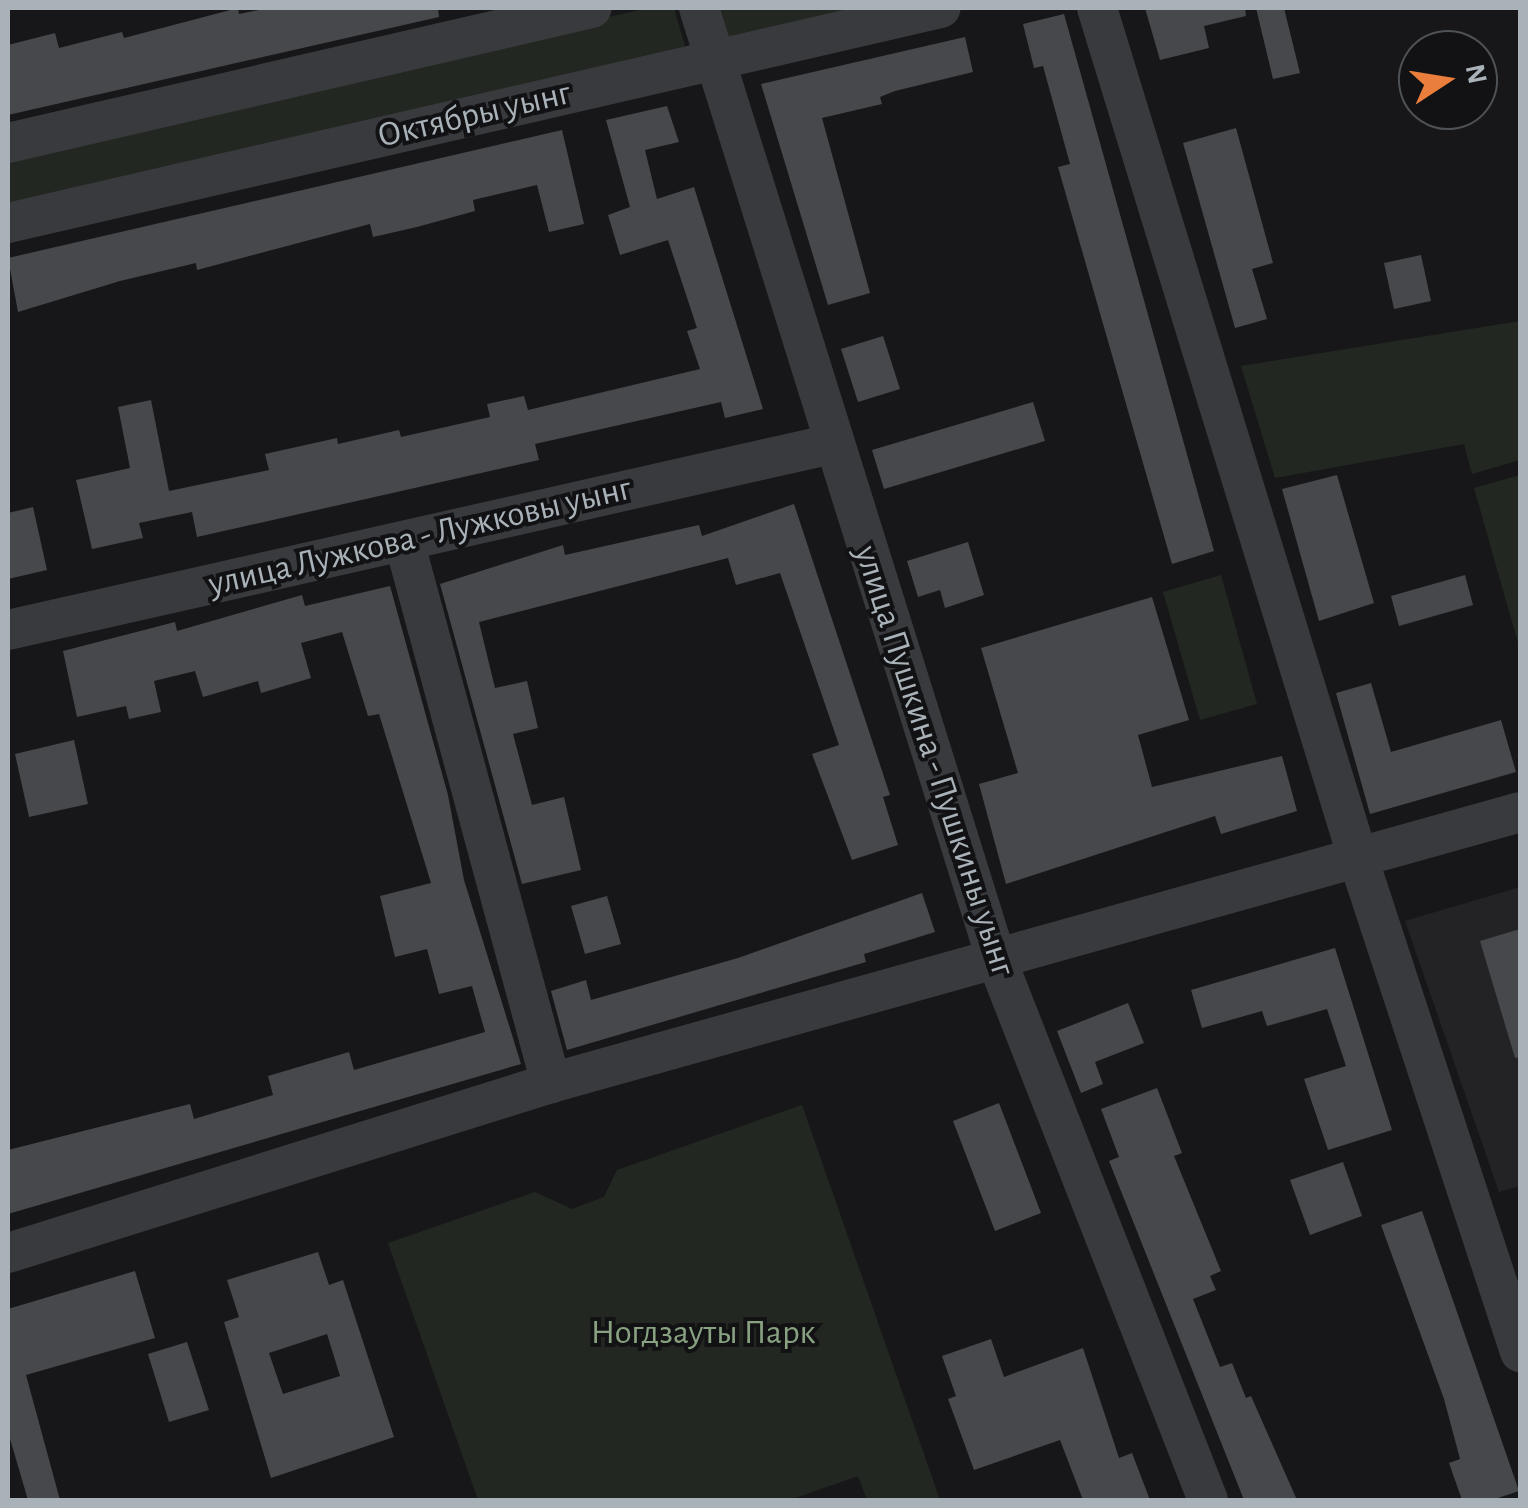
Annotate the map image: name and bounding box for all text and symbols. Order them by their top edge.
north arrow [1398,30,1498,130]
text: N [1460,62,1491,87]
street label: Октябры уынг [373,72,575,158]
street label: улица Лужкова - Лужковы уынг [205,468,635,606]
street label: улица Пушкина - Пушкины уынг [844,541,1024,981]
park label: Ногдзауты Парк [591,1312,815,1354]

